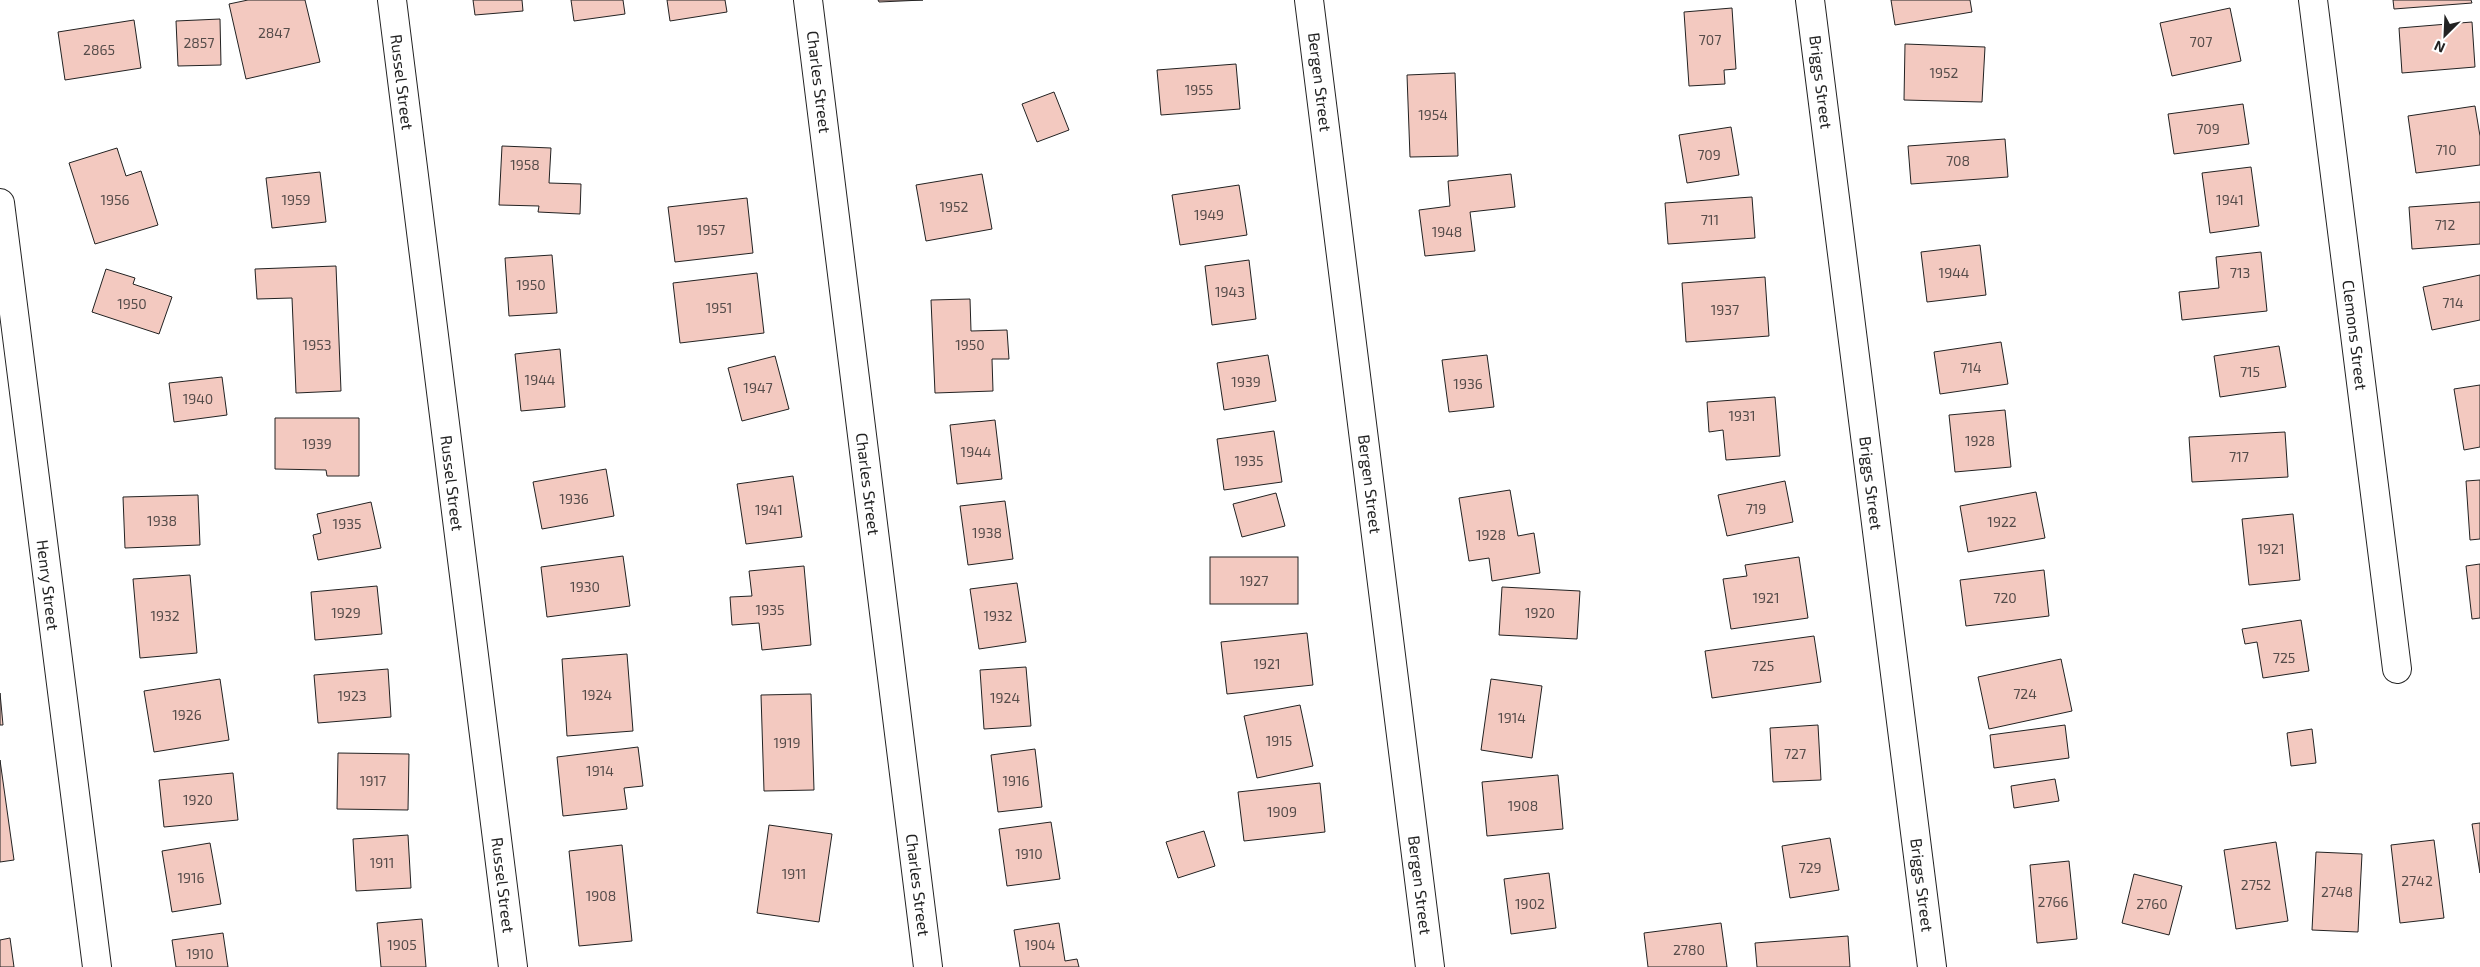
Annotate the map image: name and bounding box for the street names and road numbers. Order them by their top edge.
street label: Charles Street [804,30,835,134]
street label: Bergen Street [1305,31,1336,133]
street label: Russel Street [387,33,418,131]
street label: Briggs Street [1806,34,1837,130]
street label: Clemons Street [2339,279,2372,391]
street label: Charles Street [853,432,884,536]
street label: Bergen Street [1355,433,1386,535]
street label: Russel Street [437,434,468,532]
street label: Briggs Street [1856,435,1887,531]
street label: Henry Street [34,539,63,631]
street label: Charles Street [903,833,934,937]
street label: Bergen Street [1405,834,1436,936]
street label: Russel Street [488,836,519,934]
street label: Briggs Street [1907,837,1938,933]

